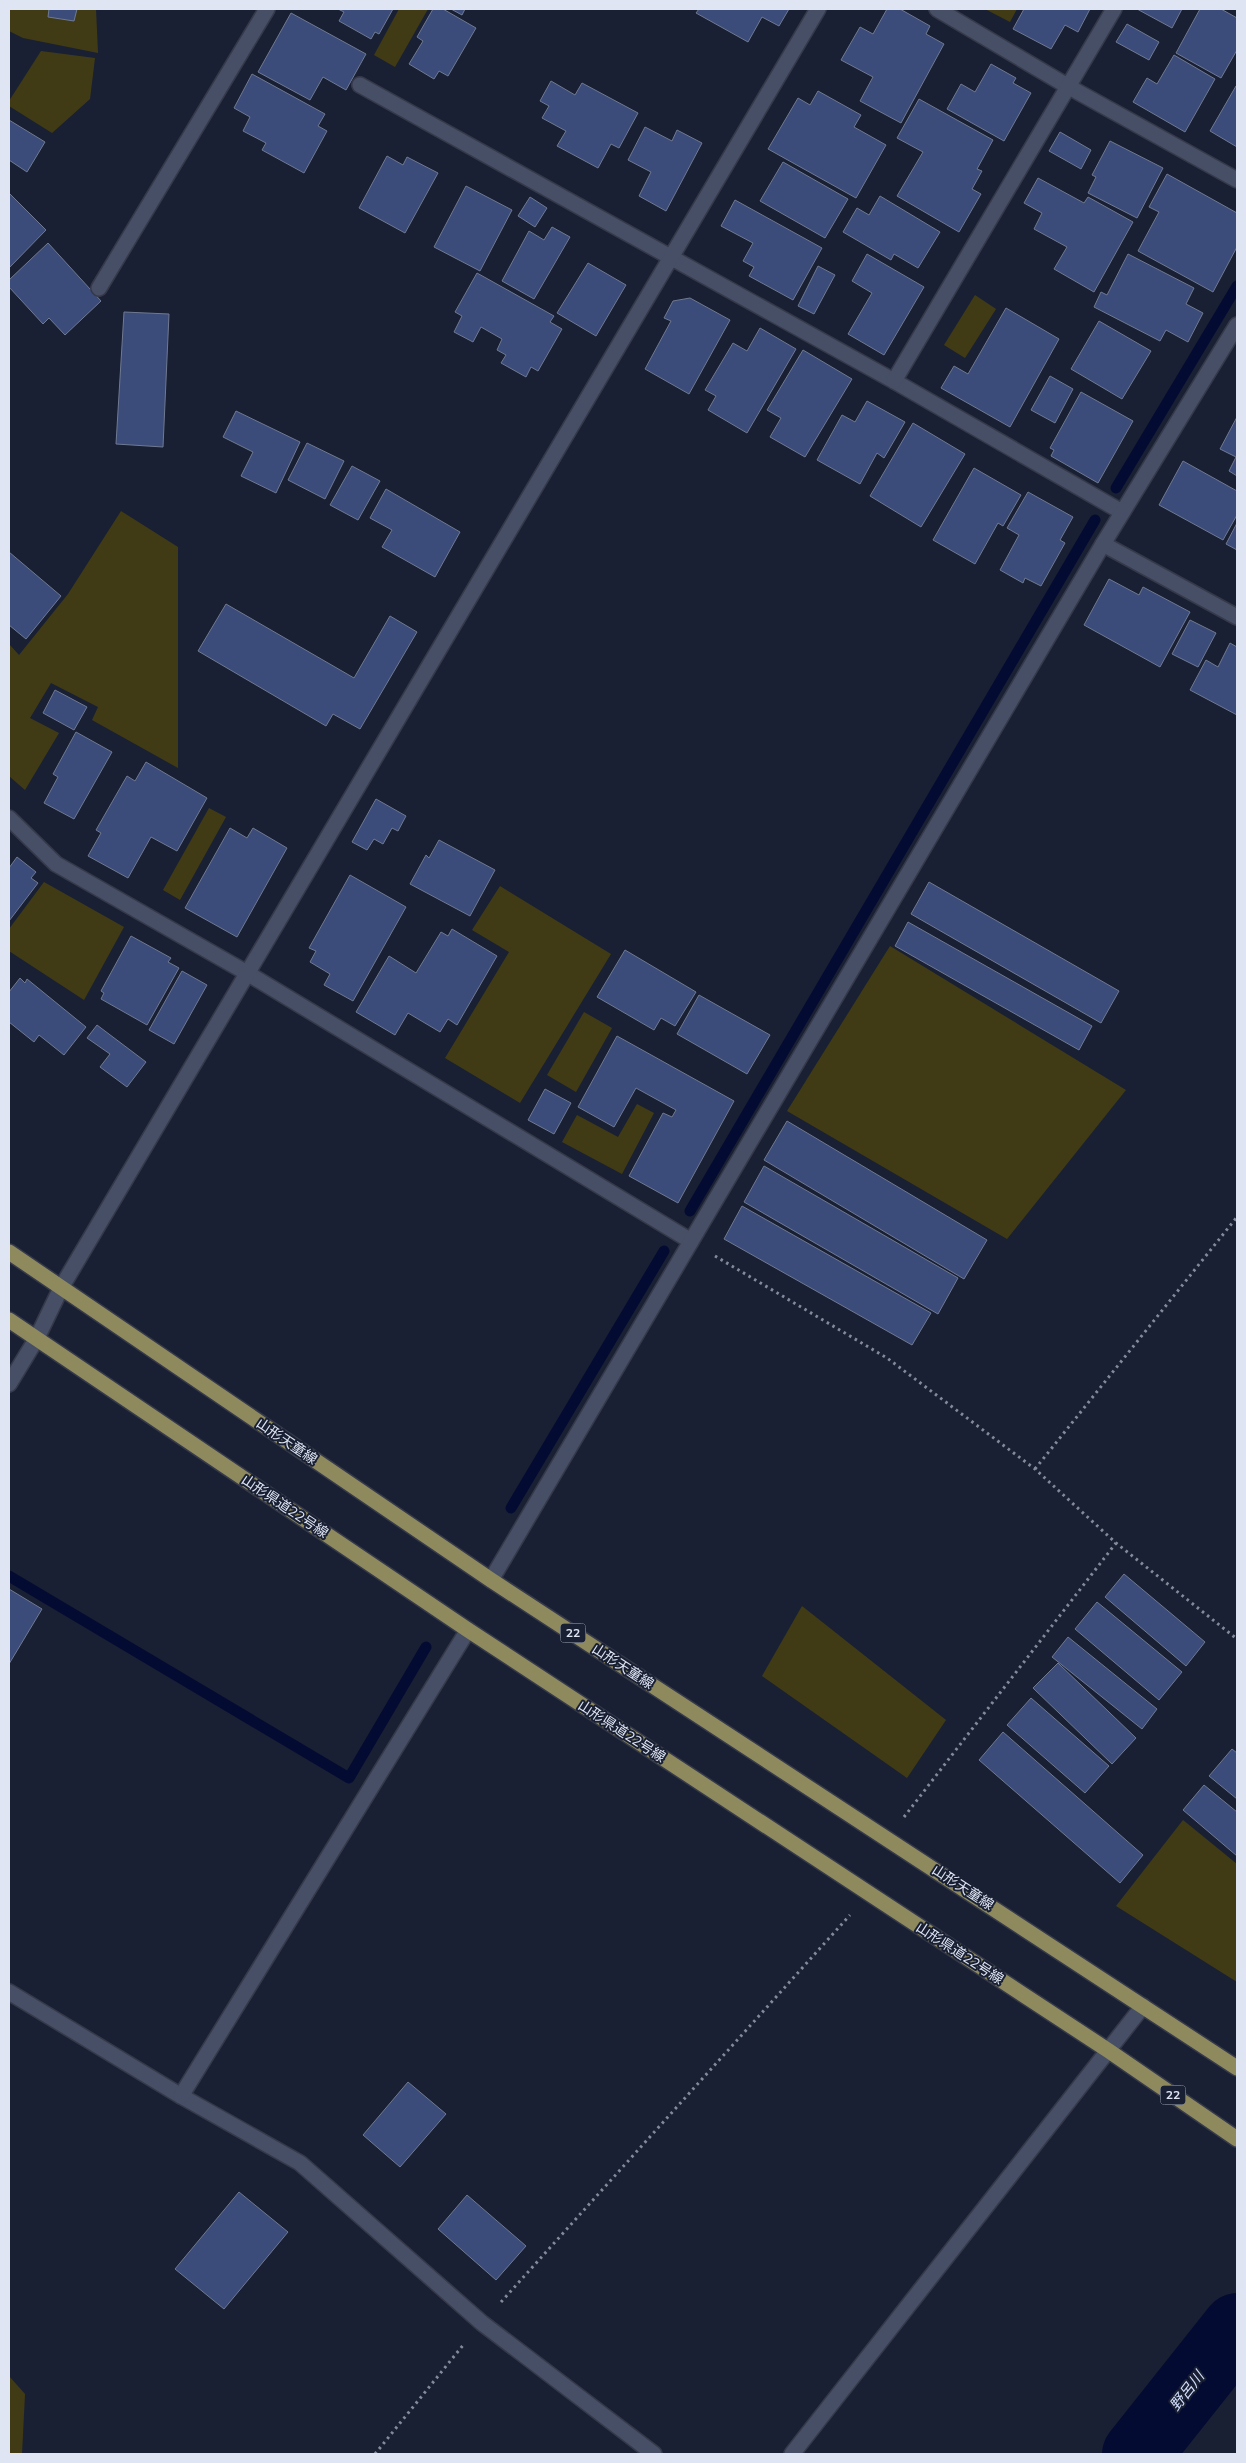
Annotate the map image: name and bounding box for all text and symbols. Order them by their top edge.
street label: 山形天童線 [253,1414,321,1468]
street label: 山形県道22号線 [238,1470,332,1542]
road number: 22 [560,1624,586,1642]
street label: 山形天童線 [589,1639,657,1693]
street label: 山形県道22号線 [575,1696,669,1766]
street label: 山形天童線 [929,1860,997,1914]
street label: 山形県道22号線 [913,1918,1007,1988]
road number: 22 [1160,2086,1186,2104]
water label: 野呂川 [1165,2366,1209,2414]

